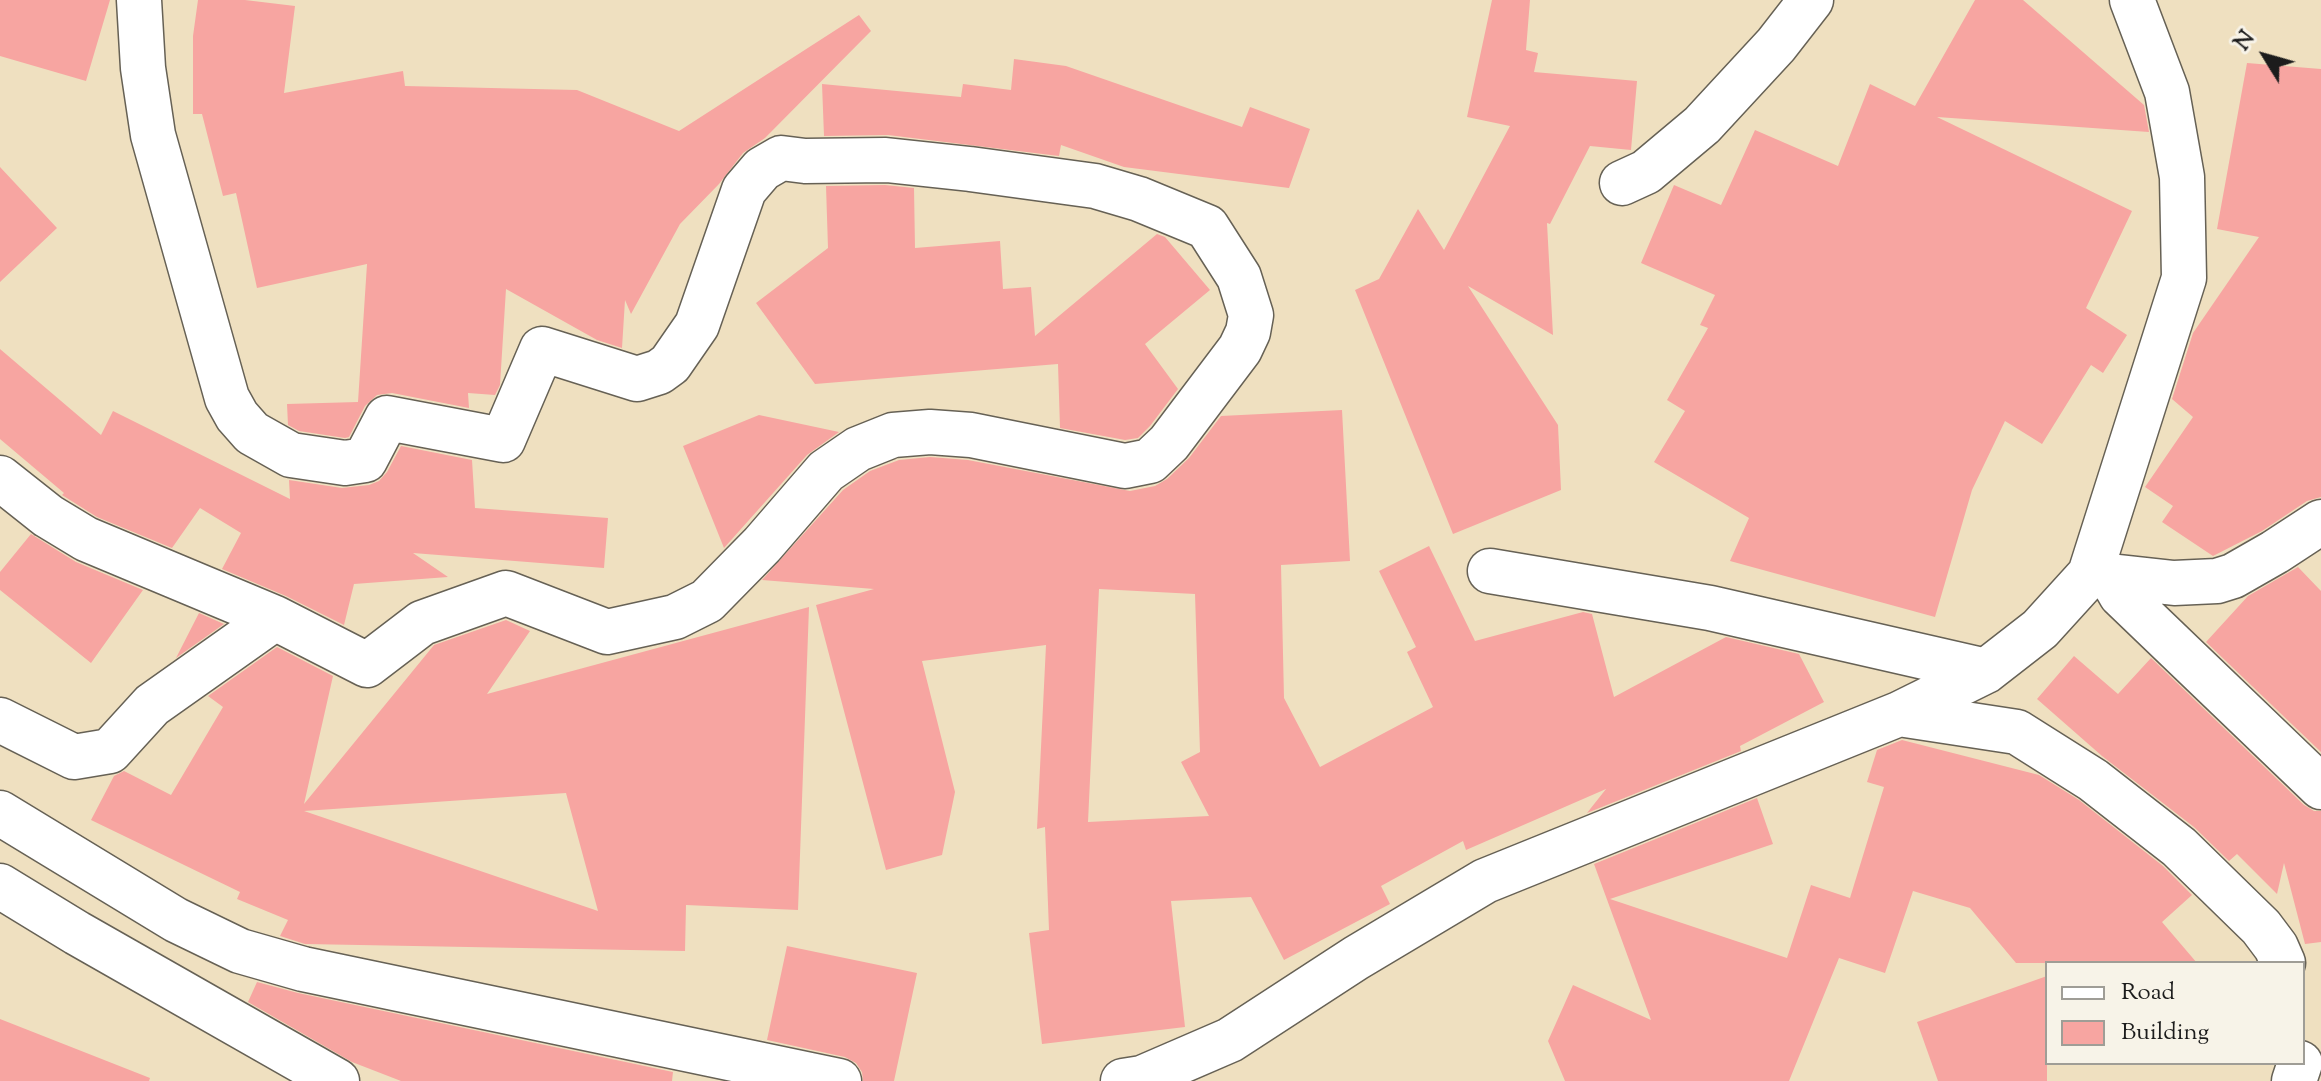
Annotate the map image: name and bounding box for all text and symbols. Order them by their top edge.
north arrow [2225,16,2305,96]
text: N [2228,25,2264,58]
legend [2045,961,2305,1065]
text: Road [2121,976,2175,1010]
text: Building [2121,1016,2209,1050]

